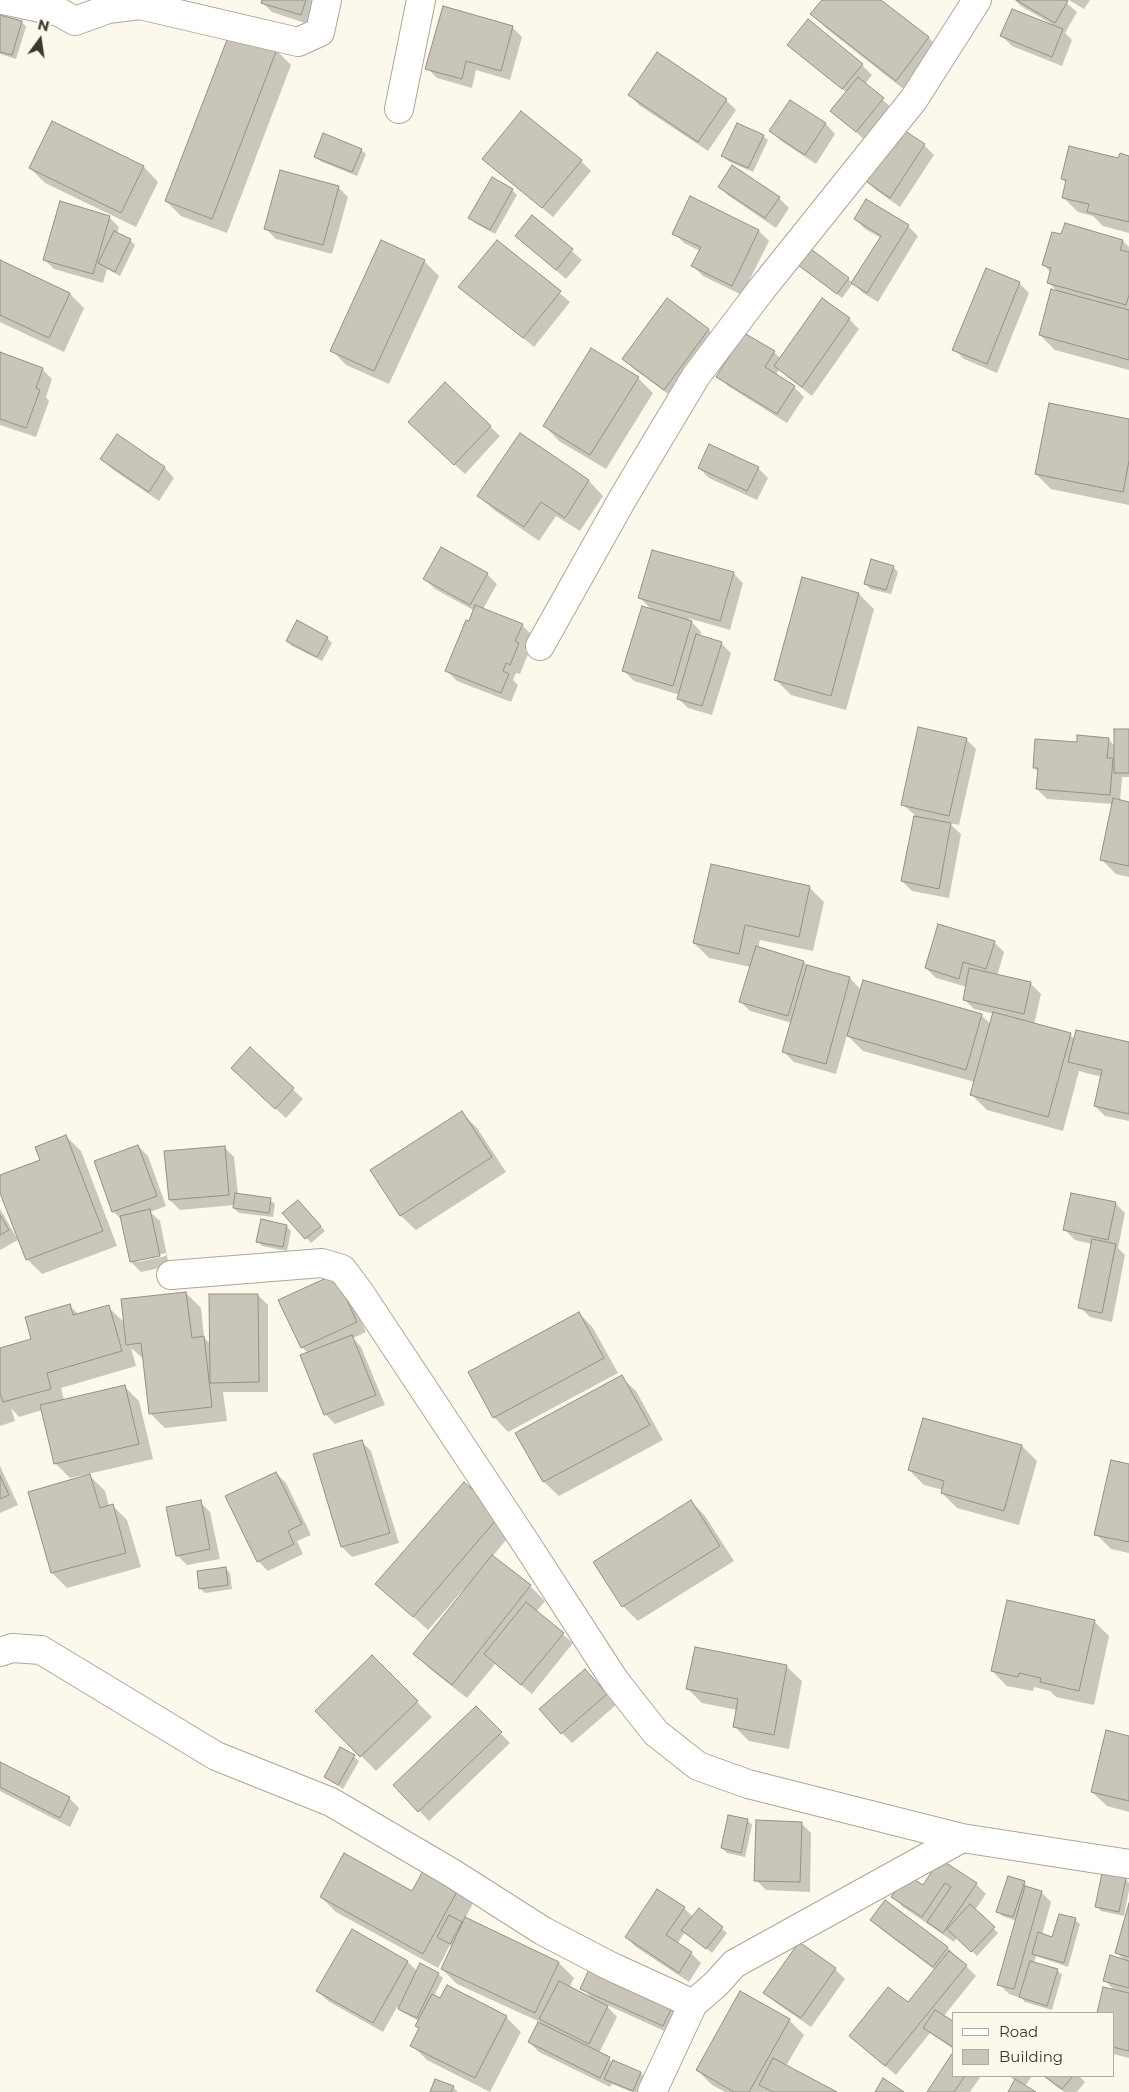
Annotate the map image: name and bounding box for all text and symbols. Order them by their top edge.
north arrow [15,15,65,65]
text: N [36,15,51,36]
legend [952,2012,1114,2077]
text: Road [999,2022,1038,2041]
text: Building [999,2047,1063,2066]

